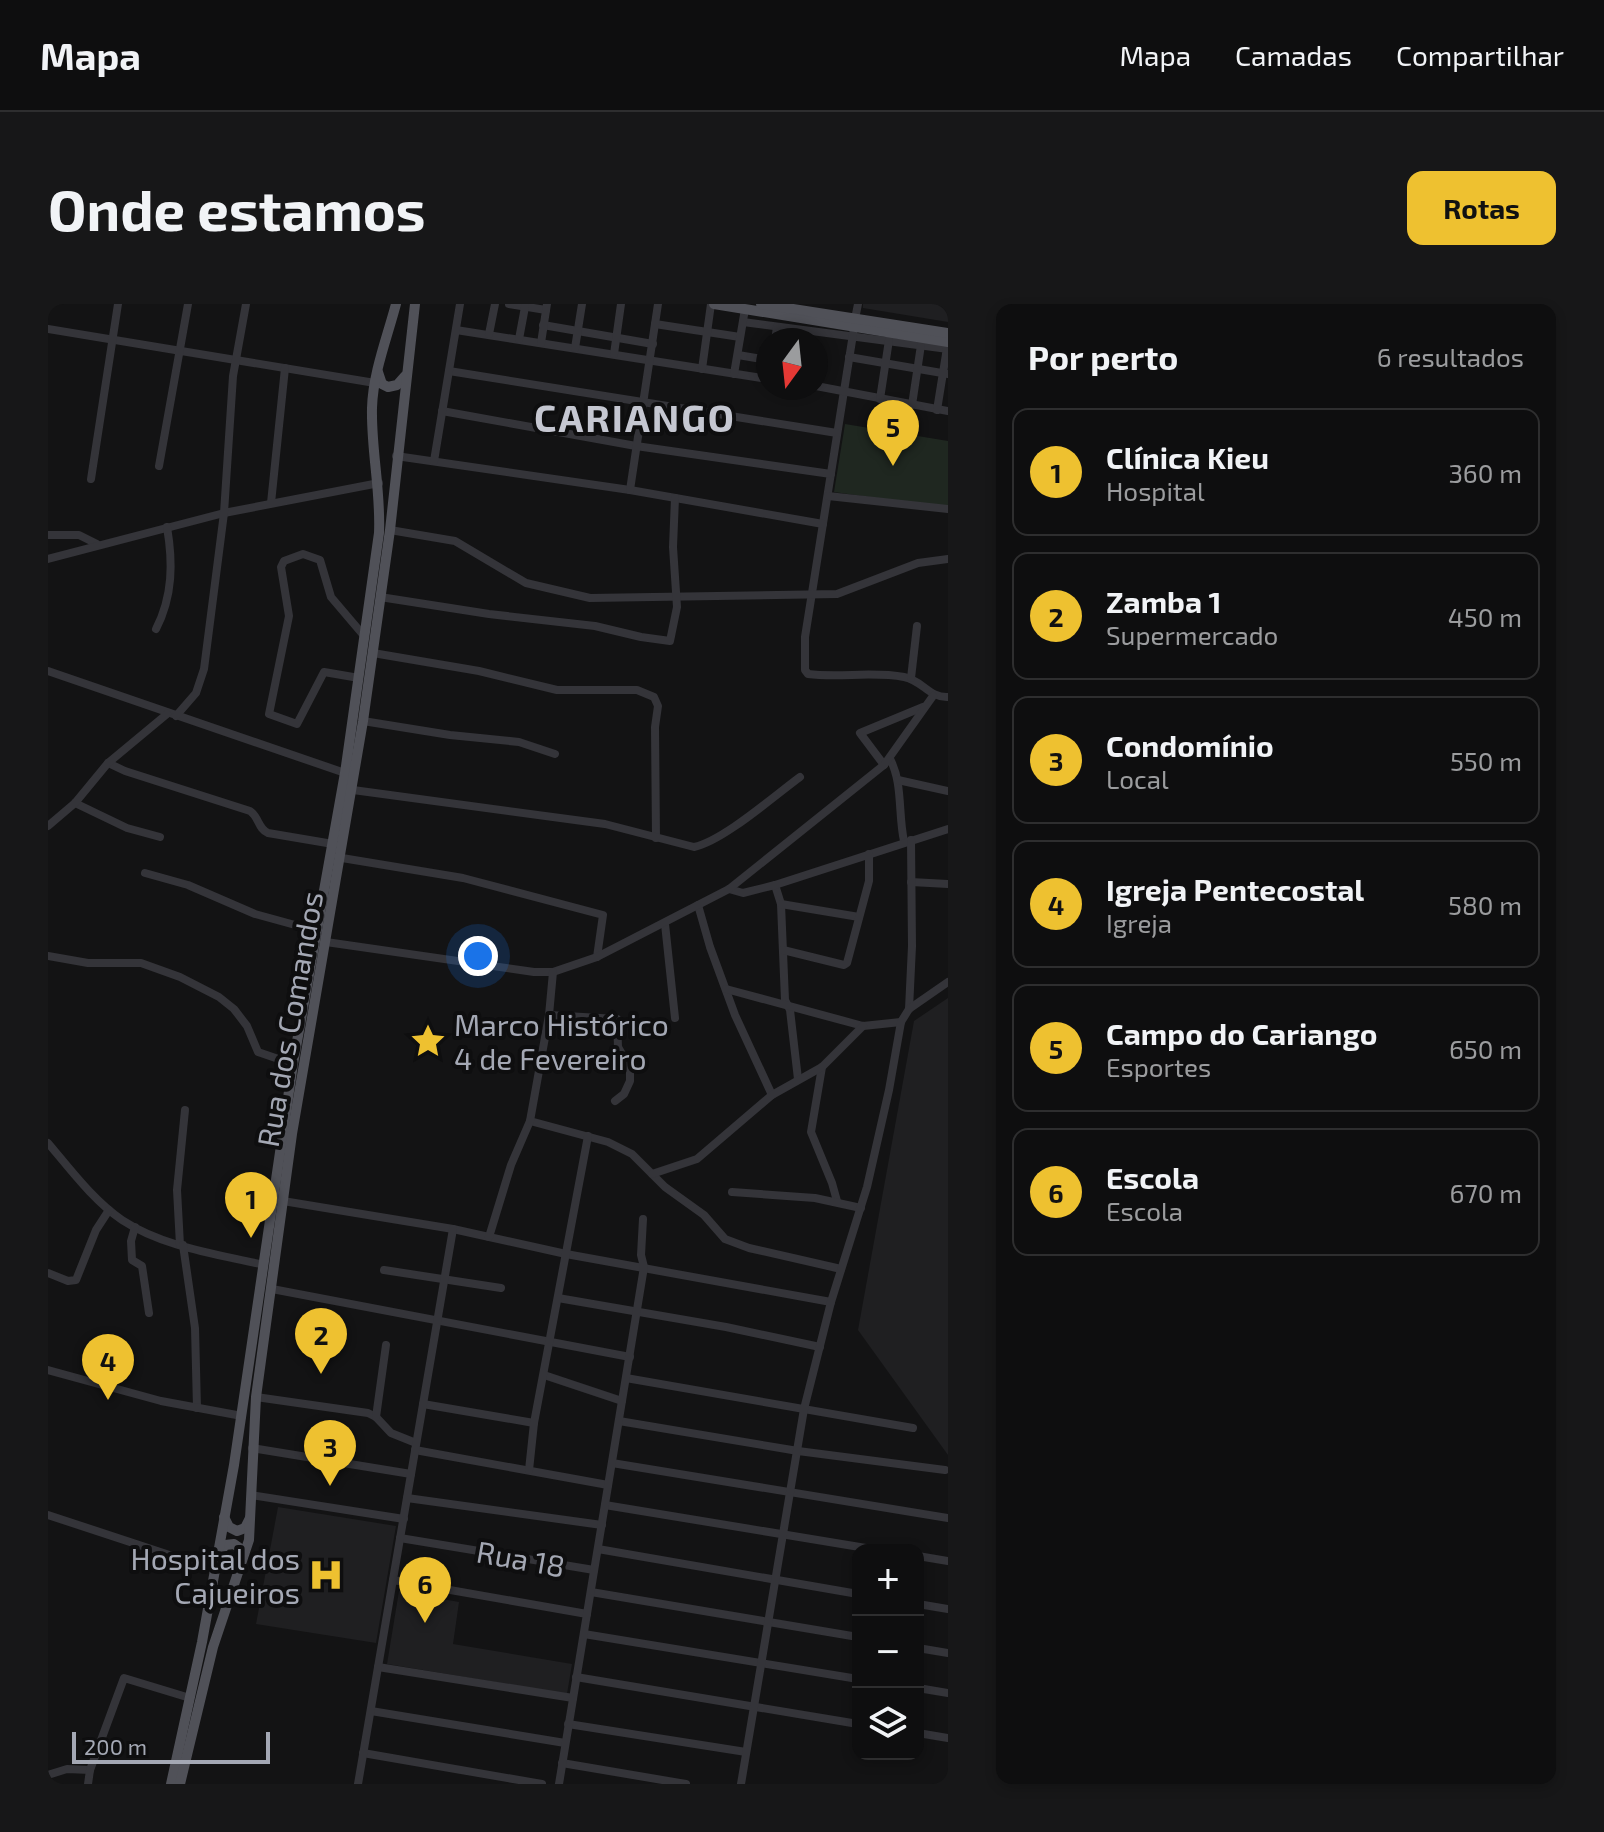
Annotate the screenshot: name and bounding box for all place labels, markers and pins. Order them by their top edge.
pin: 5 [867,400,919,466]
place label: Marco Histórico 4 de Fevereiro [454,1006,669,1076]
place icon: Marco Histórico 4 de Fevereiro [409,1022,447,1060]
pin: 1 [225,1172,277,1238]
pin: 2 [295,1308,347,1374]
pin: 4 [82,1334,134,1400]
pin: 3 [304,1420,356,1486]
place label: Hospital dos Cajueiros [131,1540,300,1610]
hospital icon: Hospital dos Cajueiros [307,1556,345,1594]
pin: 6 [399,1557,451,1623]

